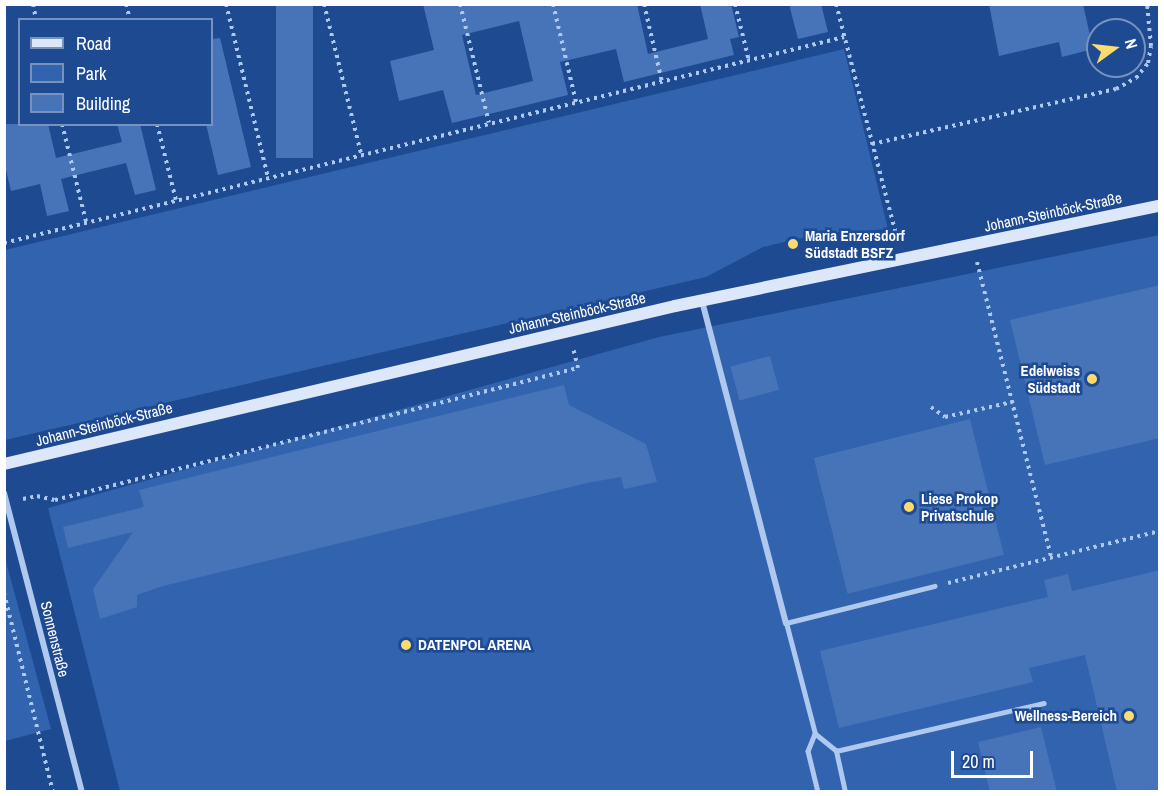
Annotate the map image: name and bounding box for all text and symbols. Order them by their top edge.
legend [18,18,213,126]
north arrow [1086,18,1146,78]
text: Road [76,31,111,56]
text: N [1120,36,1143,51]
text: Park [76,61,106,86]
text: Building [76,91,130,116]
street label: Johann-Steinböck-Straße [983,189,1123,235]
place label: Maria Enzersdorf Südstadt BSFZ [805,226,905,261]
marker: Maria Enzersdorf Südstadt BSFZ [786,237,800,251]
street label: Johann-Steinböck-Straße [507,288,647,338]
place label: Edelweiss Südstadt [1021,361,1080,396]
marker: Edelweiss Südstadt [1085,372,1099,386]
street label: Johann-Steinböck-Straße [34,398,174,450]
place label: Liese Prokop Privatschule [921,489,998,524]
marker: Liese Prokop Privatschule [902,500,916,514]
street label: Sonnenstraße [37,599,73,679]
place label: DATENPOL ARENA [418,636,532,654]
marker: DATENPOL ARENA [399,638,413,652]
place label: Wellness-Bereich [1015,707,1117,725]
marker: Wellness-Bereich [1122,709,1136,723]
scale bar [954,739,1036,777]
text: 20 m [962,749,995,774]

